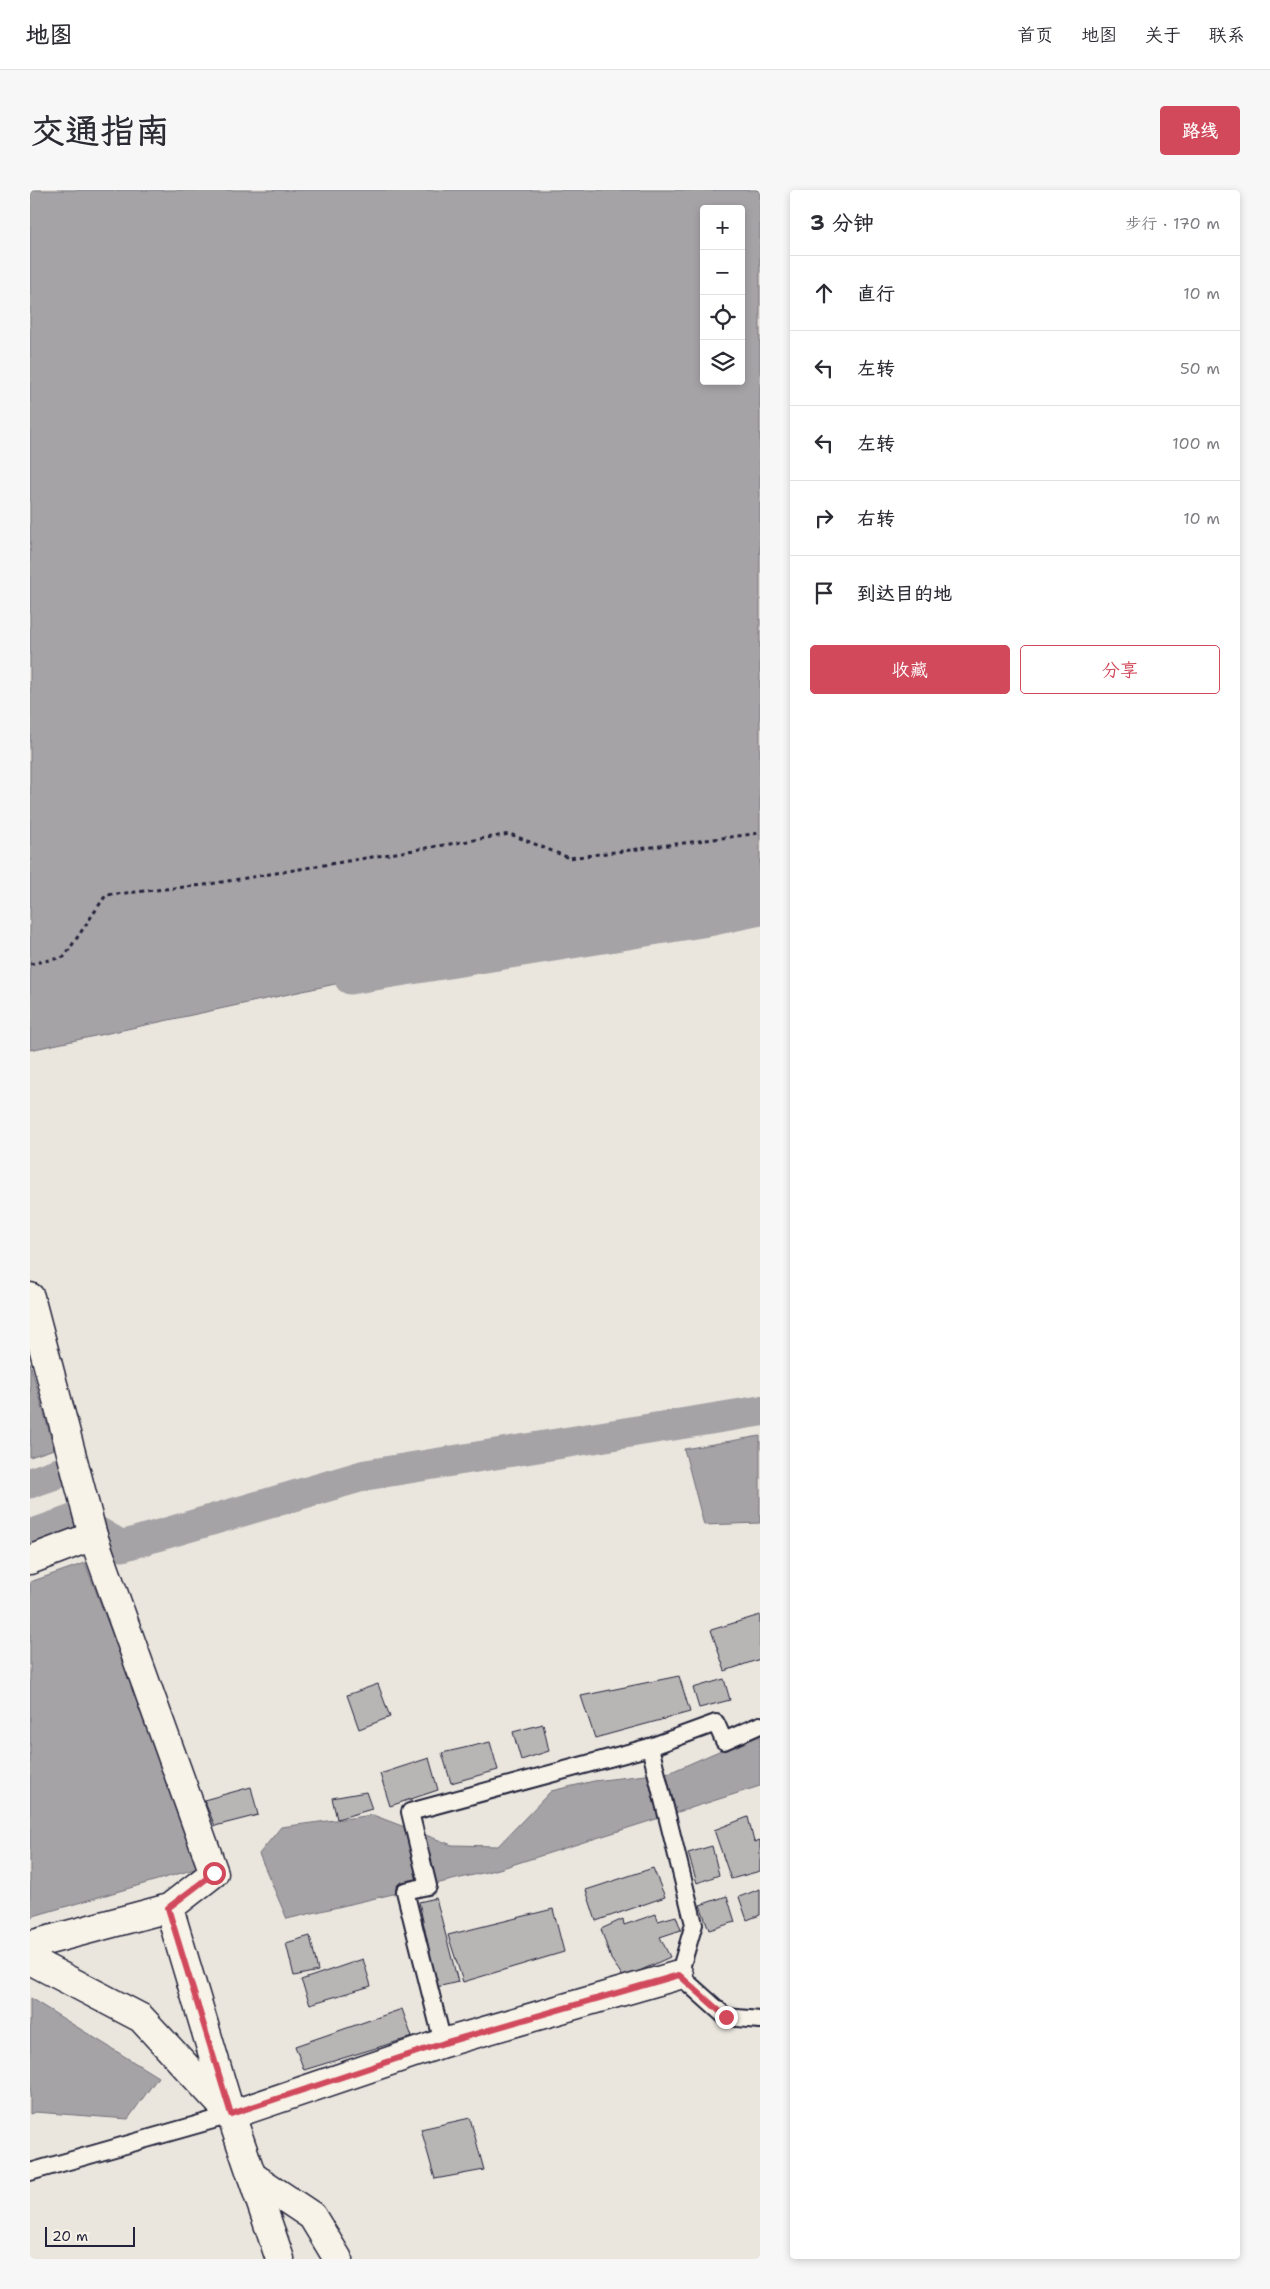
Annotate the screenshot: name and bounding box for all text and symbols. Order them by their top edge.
text: 地图 [25,19,73,51]
text: 首页 [1017,23,1053,47]
text: 地图 [1081,23,1117,47]
text: 关于 [1145,23,1181,47]
text: 联系 [1209,23,1245,47]
button: 路线 [1160,106,1240,155]
text: 交通指南 [30,107,170,154]
map controls [700,205,745,385]
button: + [700,205,745,250]
text: 3 分钟 [810,209,874,237]
text: 步行 · 170 m [1125,213,1220,234]
button: − [700,250,745,295]
icon: ahead [810,279,838,307]
text: 直行 [857,281,895,306]
text: 10 m [1183,283,1220,304]
button: locate [700,295,745,340]
button: layers [700,340,745,385]
icon: left [810,354,838,382]
text: 左转 [857,356,895,381]
text: 50 m [1180,358,1220,379]
icon: left [810,429,838,457]
text: 左转 [857,431,895,456]
text: 100 m [1172,433,1220,454]
icon: right [810,504,838,532]
text: 右转 [857,506,895,531]
text: 10 m [1183,508,1220,529]
icon: arrive [810,579,838,607]
text: 到达目的地 [857,581,952,606]
button: 收藏 [810,645,1010,694]
button: 分享 [1020,645,1220,694]
route start [203,1862,226,1885]
route end [715,2006,738,2029]
scale bar [45,2224,135,2247]
text: 20 m [52,2227,88,2245]

